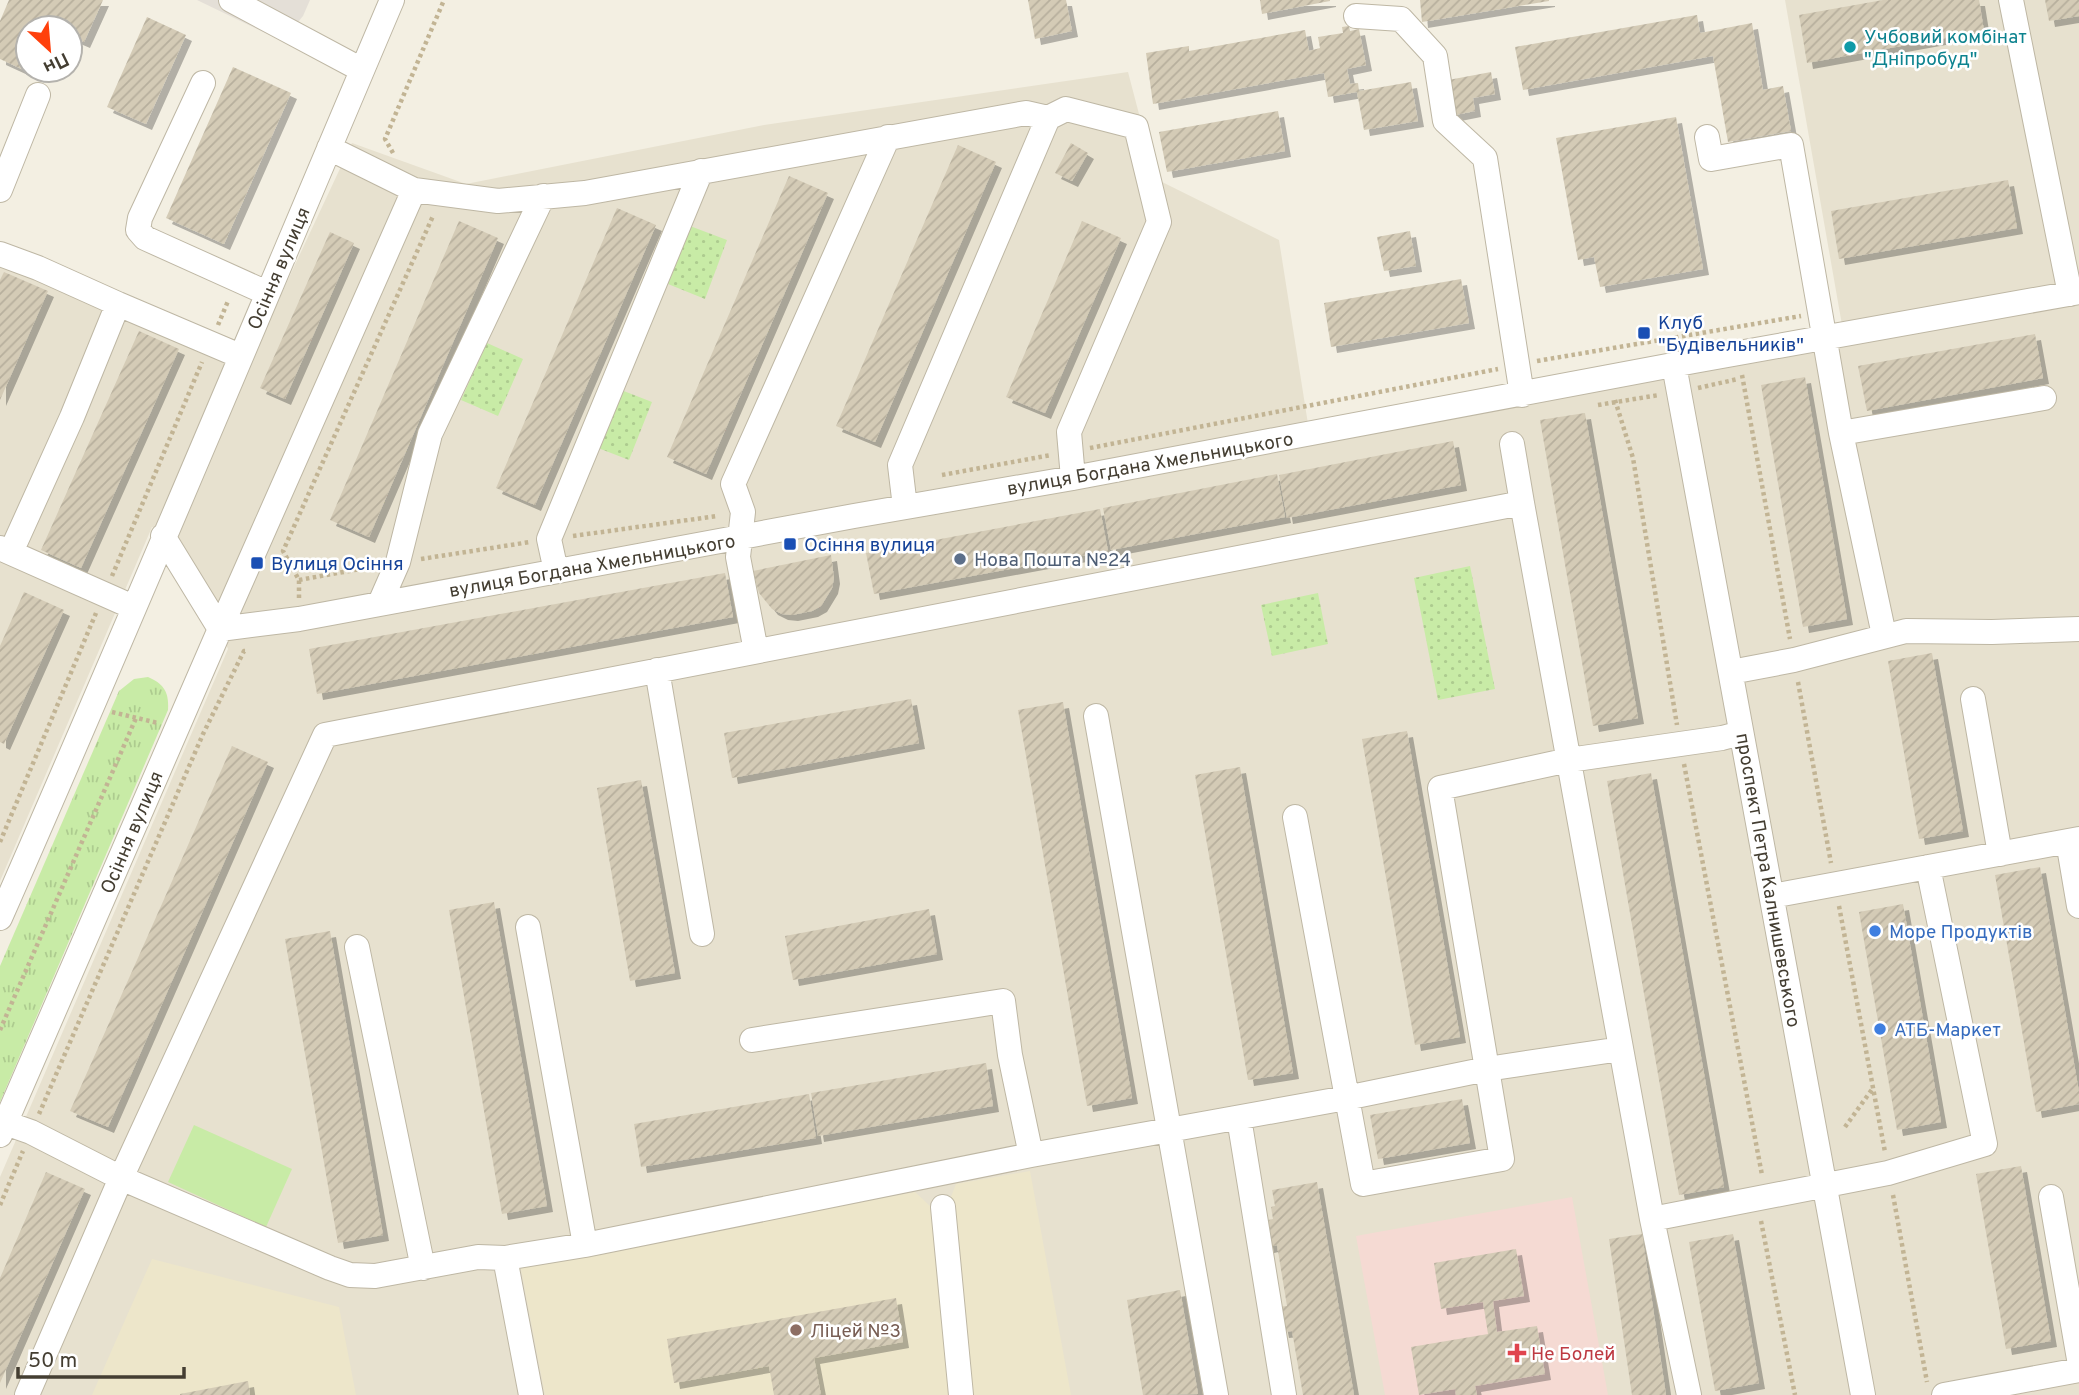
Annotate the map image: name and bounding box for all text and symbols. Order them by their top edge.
north arrow [14,14,84,84]
place label: Учбовий комбінат "Дніпробуд" [1864,26,2027,72]
marker: Учбовий комбінат "Дніпробуд" [1842,39,1858,55]
text: Пн [39,46,72,79]
street label: Осіння вулиця [243,204,317,334]
place label: Клуб "Будівельників" [1658,312,1804,358]
marker: Клуб "Будівельників" [1636,325,1652,341]
street label: вулиця Богдана Хмельницького [1005,428,1296,502]
street label: вулиця Богдана Хмельницького [447,530,738,604]
place label: Осіння вулиця [804,534,935,558]
marker: Осіння вулиця [782,536,798,552]
place label: Нова Пошта №24 [974,549,1131,573]
marker: Нова Пошта №24 [952,551,968,567]
place label: Вулиця Осіння [271,553,404,577]
marker: Вулиця Осіння [249,555,265,571]
street label: проспект Петра Калнишевського [1729,731,1805,1029]
street label: Осіння вулиця [96,768,170,898]
place label: Море Продуктiв [1889,921,2033,945]
marker: Море Продуктiв [1867,923,1883,939]
place label: АТБ-Маркет [1894,1019,2001,1043]
marker: АТБ-Маркет [1872,1021,1888,1037]
place label: Ліцей №3 [810,1320,901,1344]
marker: Ліцей №3 [788,1322,804,1338]
scale bar [18,1336,184,1380]
place label: Не Болей [1531,1343,1616,1367]
marker: Не Болей [1509,1345,1525,1361]
text: 50 m [28,1348,77,1375]

